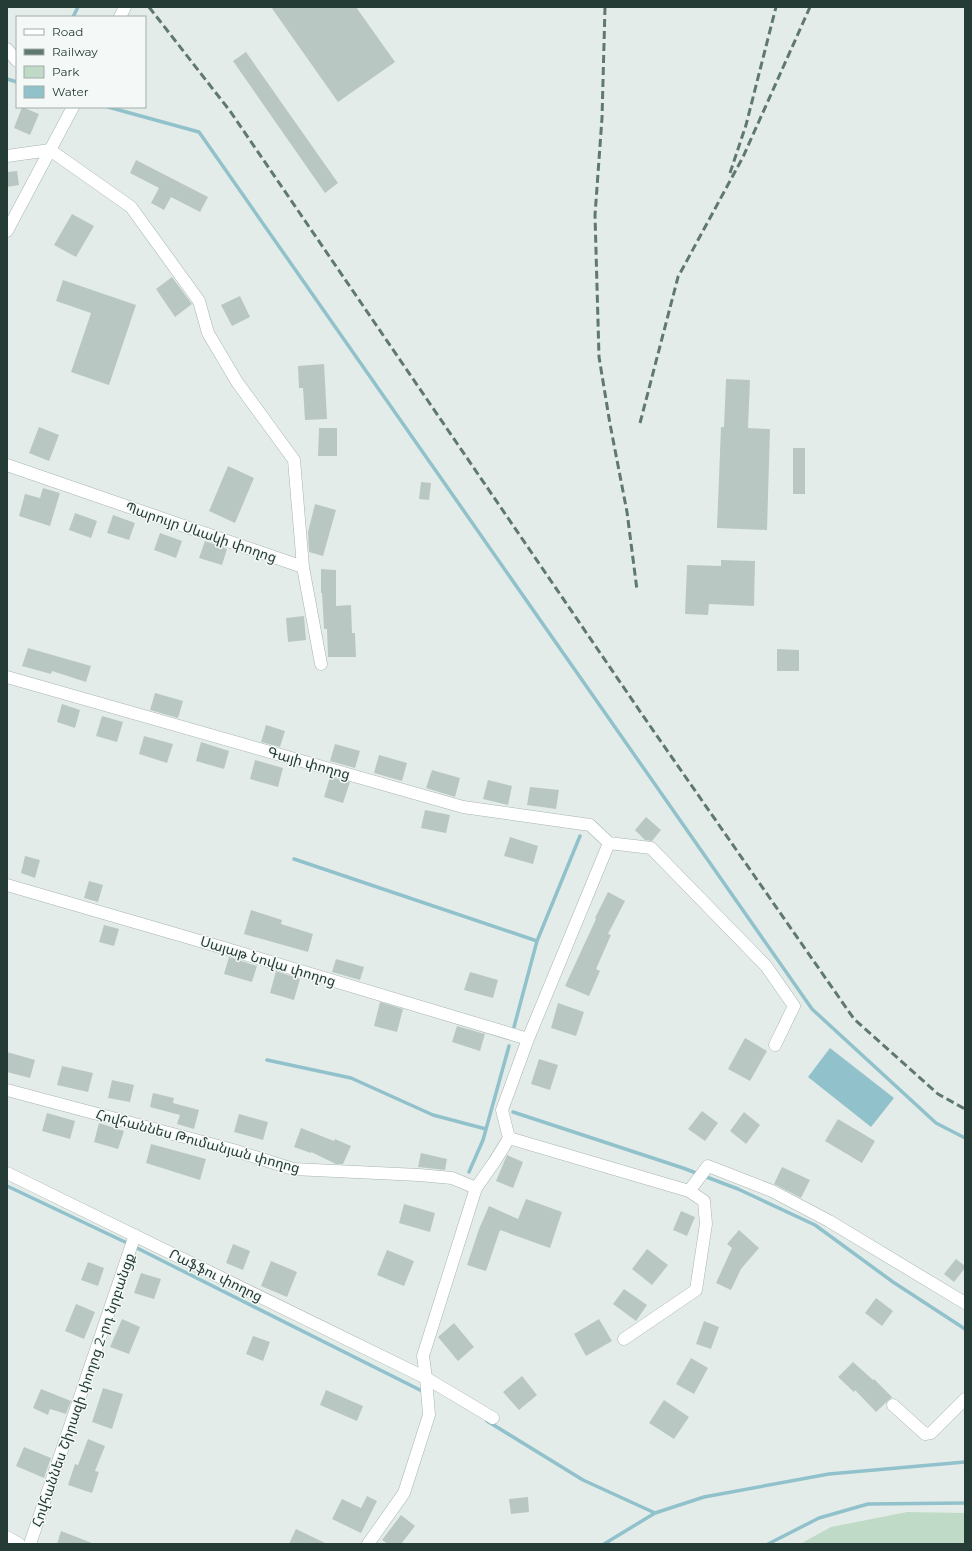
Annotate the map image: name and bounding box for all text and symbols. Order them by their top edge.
legend [16,16,146,108]
text: Road [52,24,83,39]
text: Railway [52,44,98,59]
text: Park [52,64,80,79]
text: Water [52,84,89,99]
street label: Պարույր Սևակի փողոց [123,498,279,566]
street label: Գայի փողոց [265,743,353,783]
street label: Սայաթ Նովա փողոց [198,932,338,990]
street label: Հովհաննես Թումանյան փողոց [94,1105,302,1177]
street label: Րաֆֆու փողոց [166,1245,266,1305]
street label: Հովհաննես Շիրազի փողոց 2-րդ նրբանցք [27,1251,139,1529]

